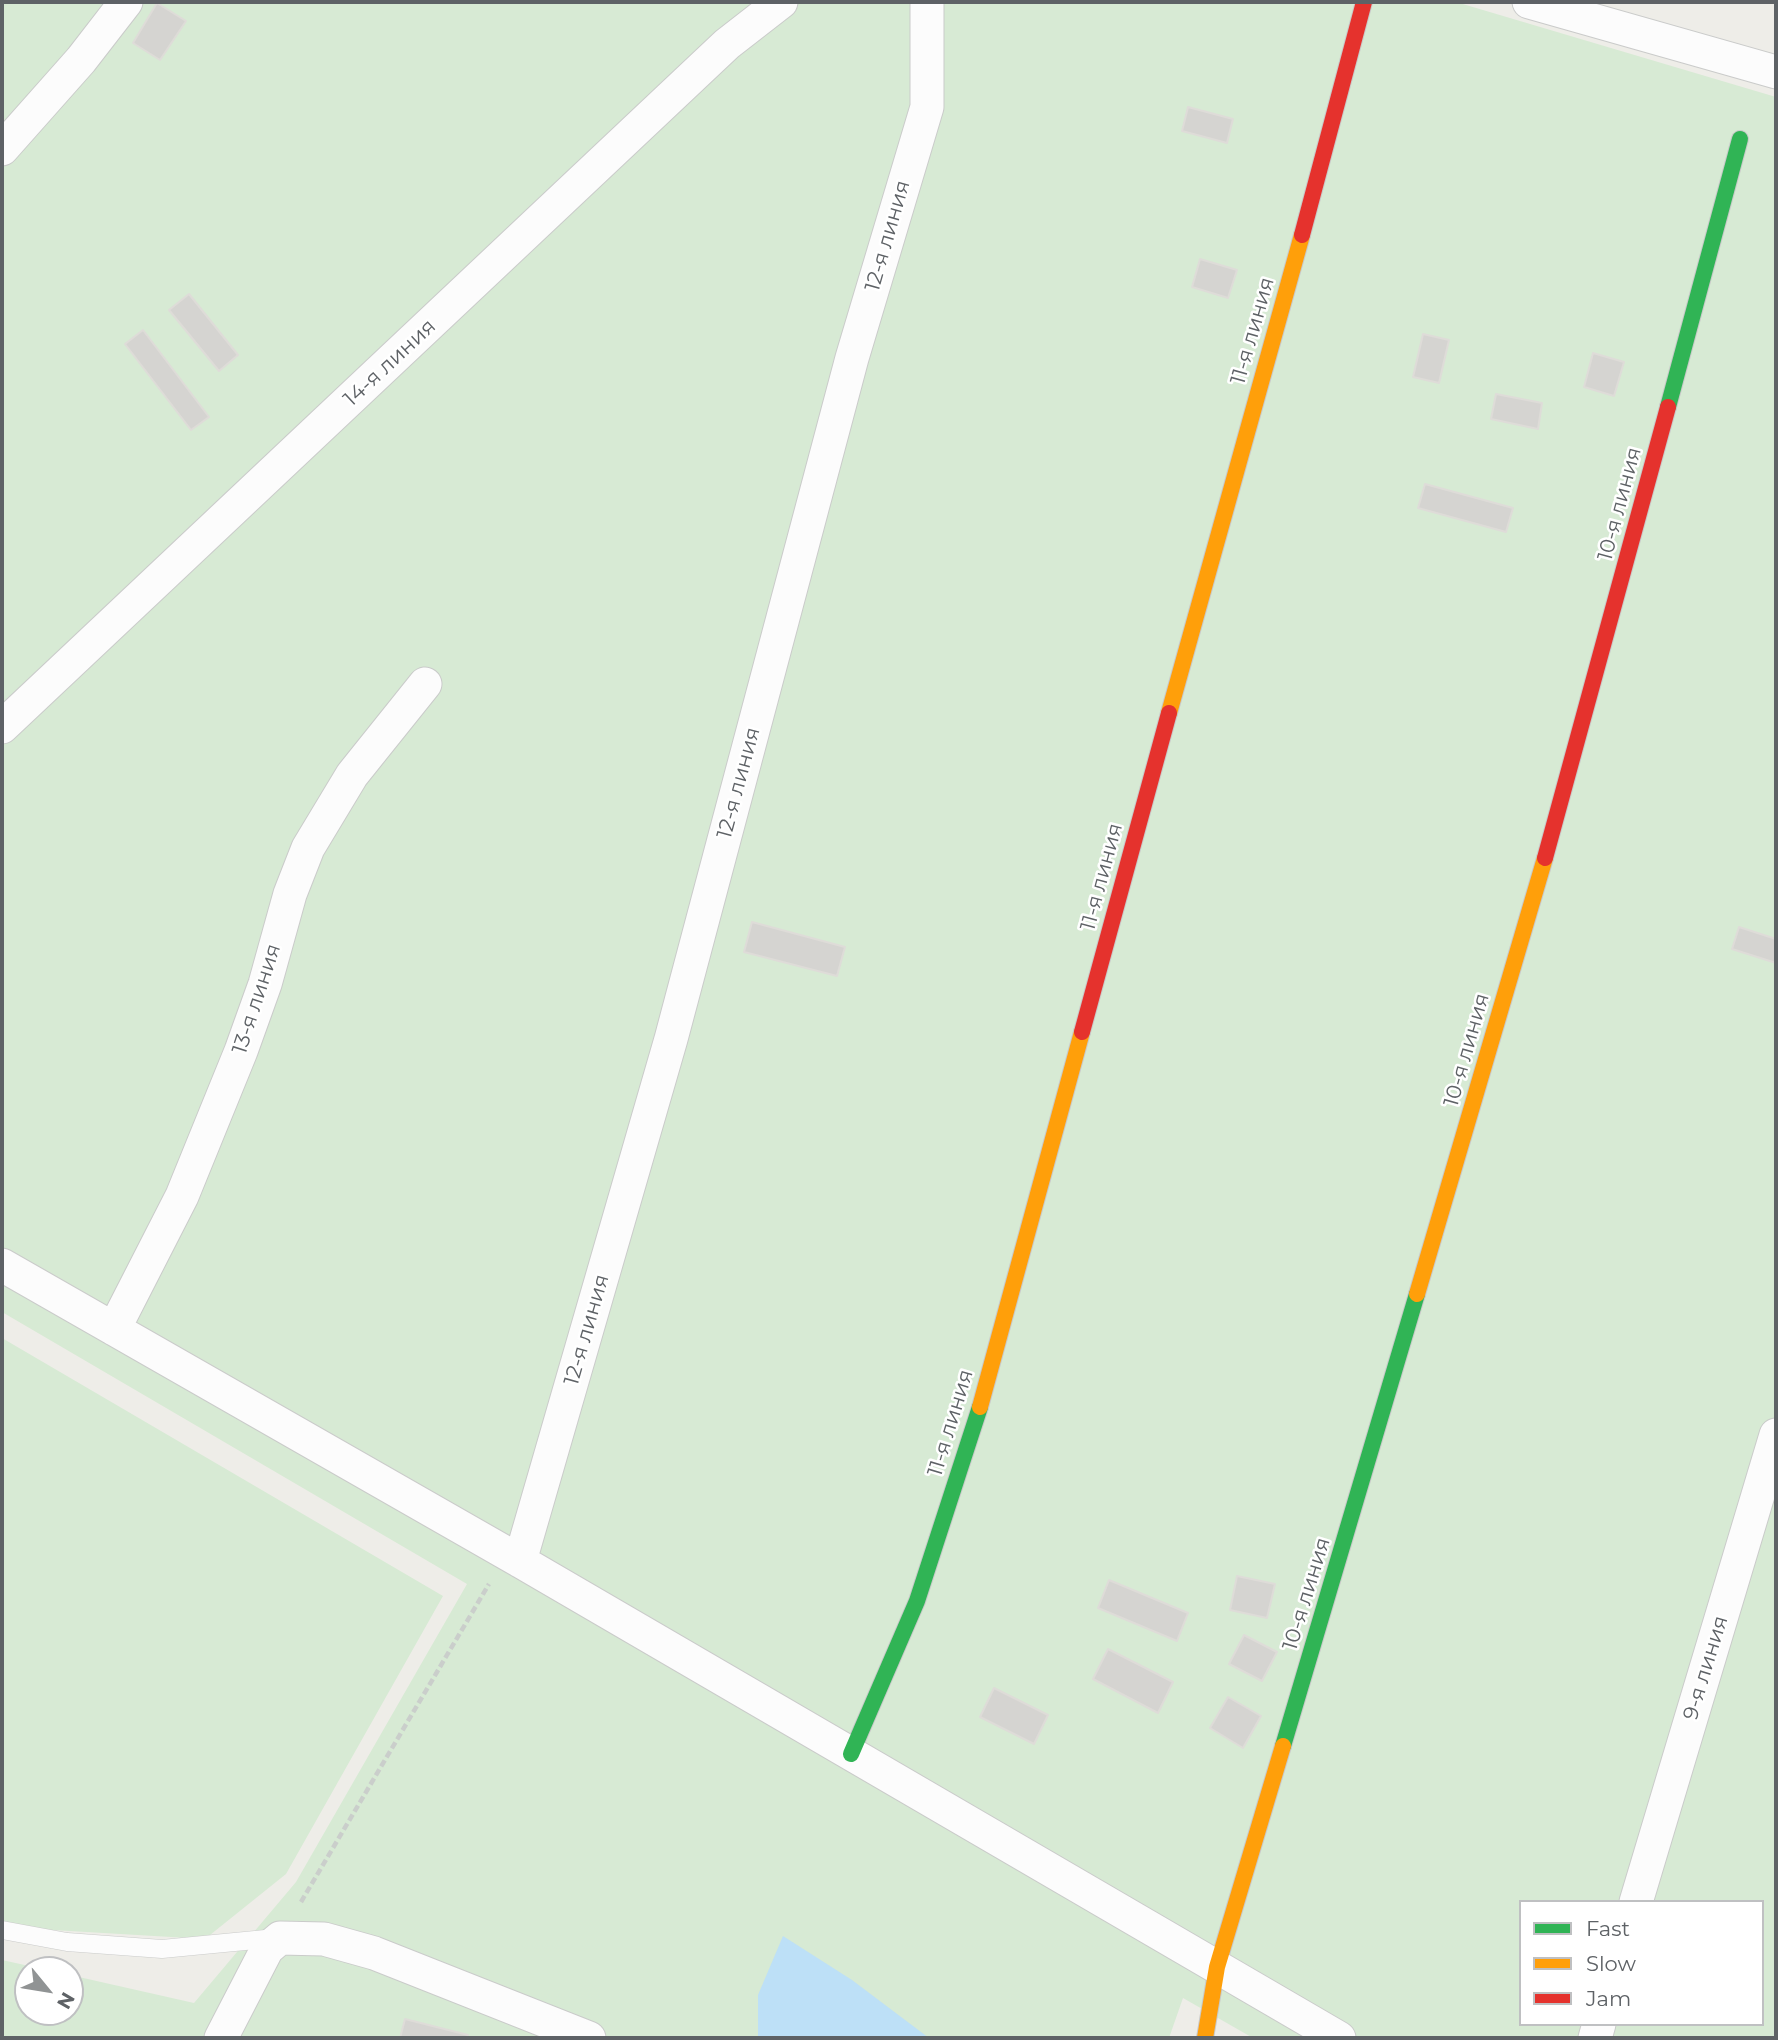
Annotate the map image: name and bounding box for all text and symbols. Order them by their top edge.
street label: 12-я линия [860,178,916,294]
street label: 11-я линия [1226,275,1280,387]
street label: 14-я линия [339,314,441,412]
street label: 10-я линия [1593,444,1647,564]
street label: 12-я линия [712,725,766,841]
street label: 11-я линия [1076,821,1128,933]
street label: 13-я линия [227,941,287,1057]
street label: 10-я линия [1439,991,1495,1109]
street label: 12-я линия [559,1272,615,1388]
street label: 11-я линия [923,1367,979,1479]
street label: 10-я линия [1278,1535,1336,1653]
street label: 9-я линия [1678,1613,1734,1723]
legend [1519,1900,1764,2026]
text: Fast [1586,1916,1630,1941]
text: Slow [1586,1951,1636,1976]
north arrow [14,1956,84,2026]
text: Jam [1586,1986,1631,2011]
text: N [52,1988,80,2013]

